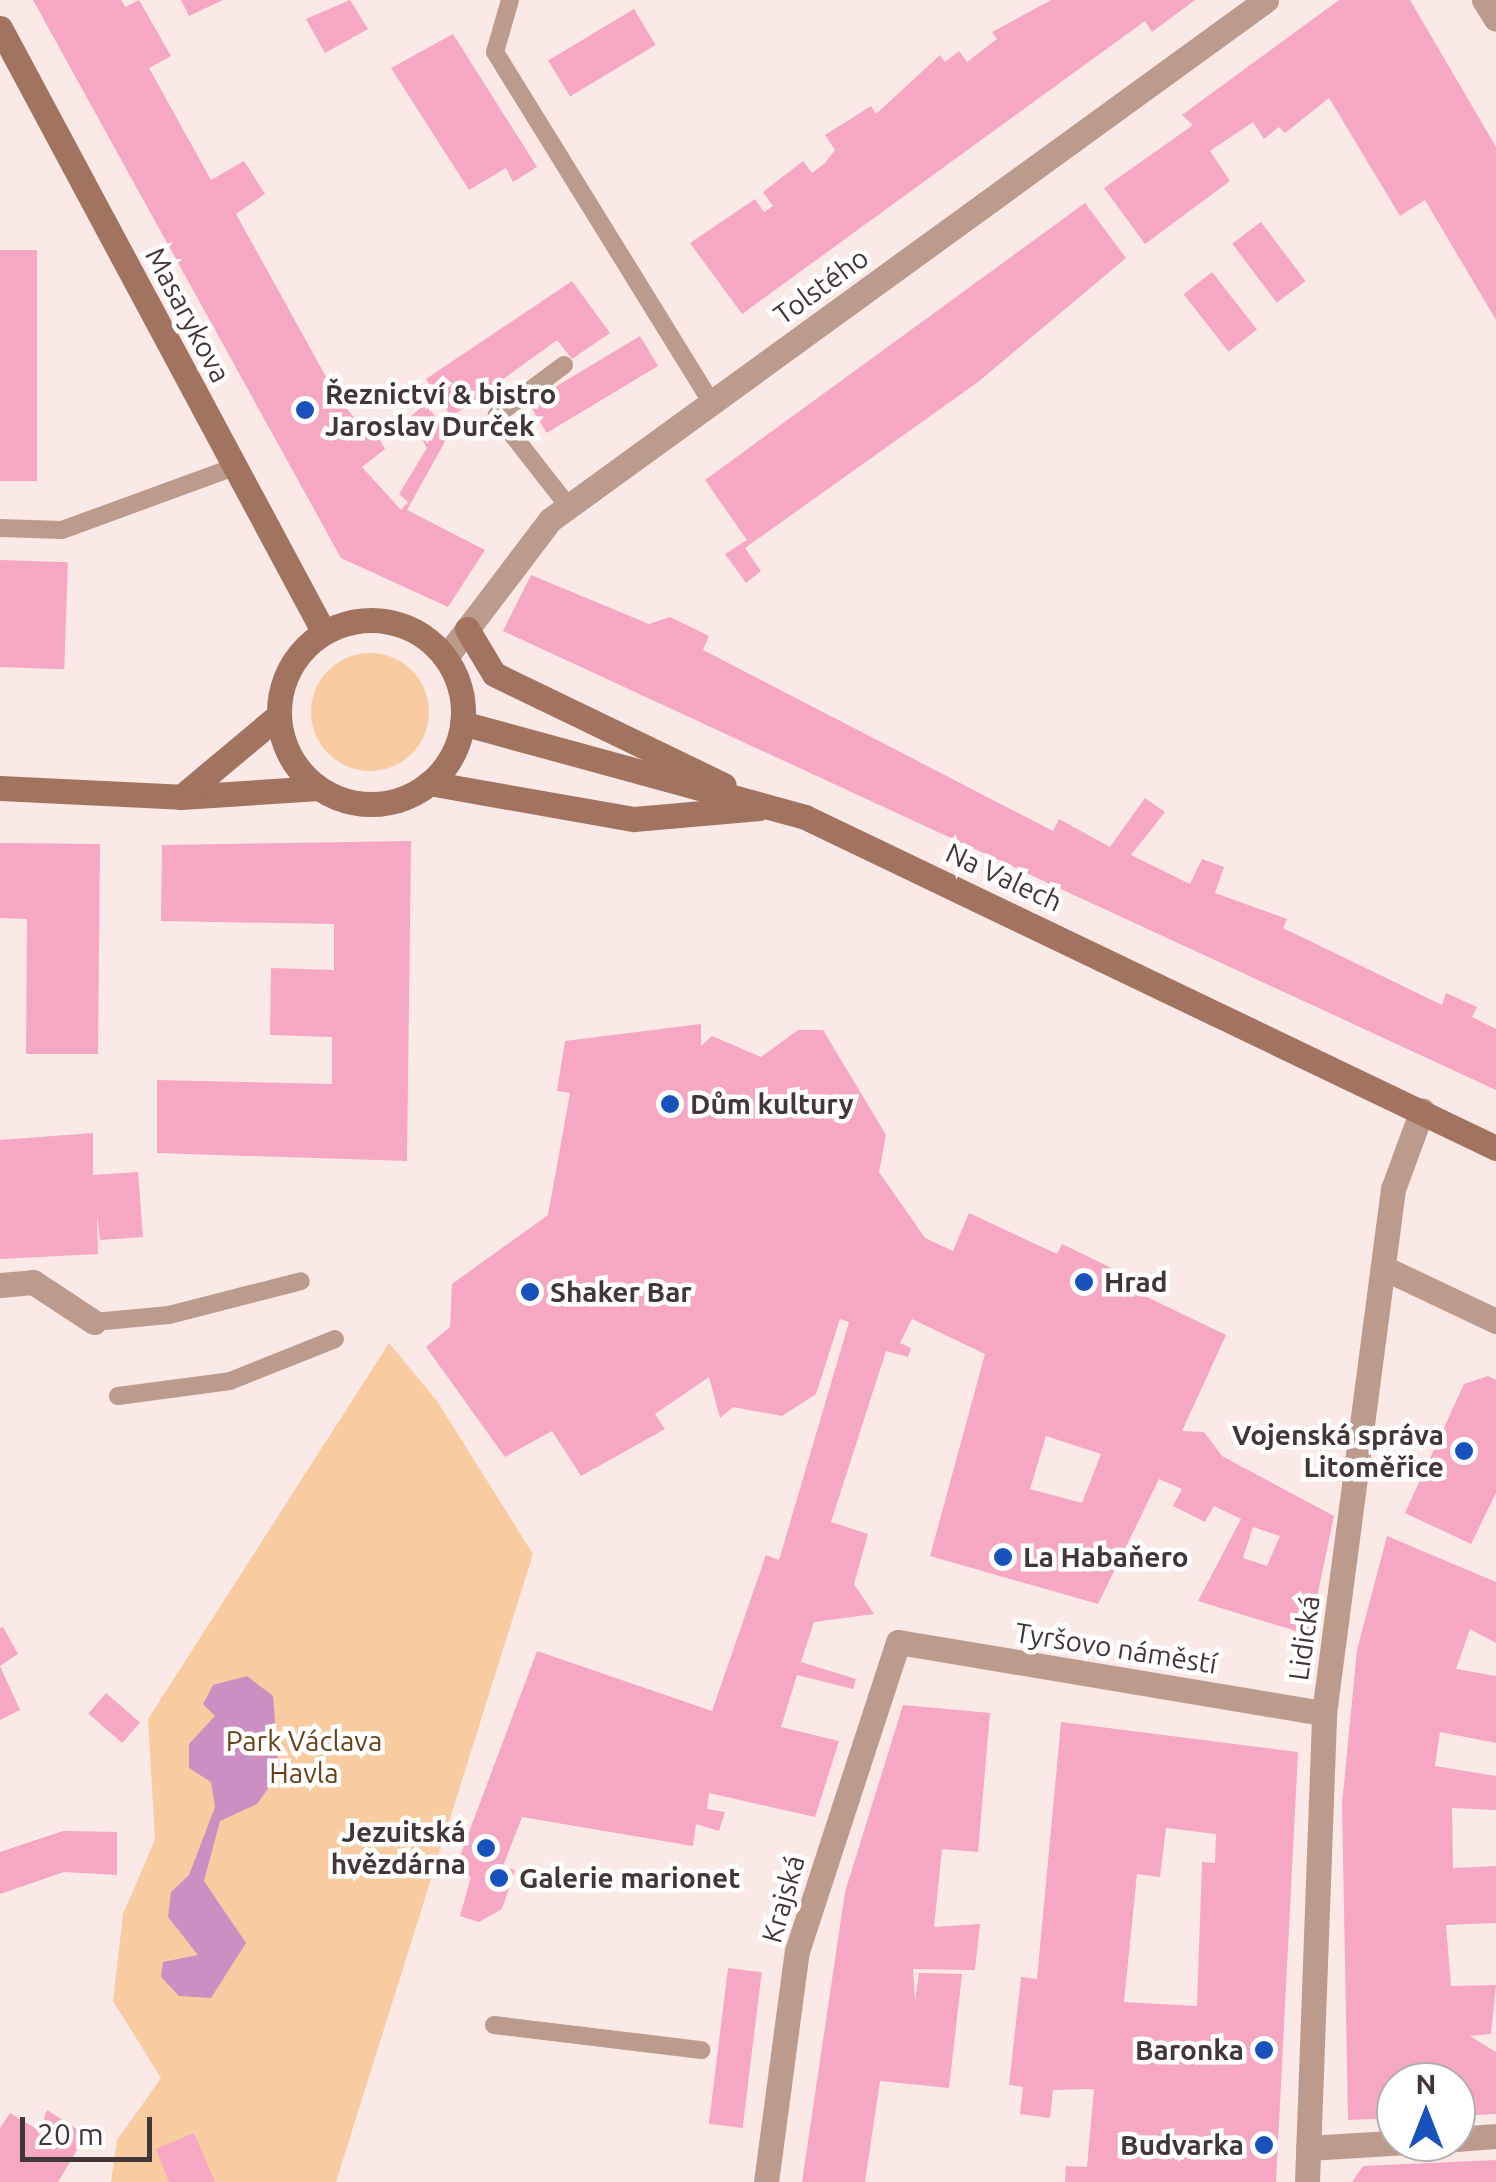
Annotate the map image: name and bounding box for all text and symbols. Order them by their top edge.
street label: Tolstého [767,240,875,332]
street label: Masarykova [138,242,238,388]
place label: Řeznictví & bistro Jaroslav Durček [325,377,556,443]
marker: Řeznictví & bistro Jaroslav Durček [294,399,316,421]
street label: Na Valech [941,836,1067,918]
place label: Dům kultury [690,1087,854,1121]
marker: Dům kultury [659,1093,681,1115]
place label: Hrad [1104,1265,1168,1299]
marker: Hrad [1073,1271,1095,1293]
place label: Shaker Bar [550,1275,692,1309]
marker: Shaker Bar [519,1281,541,1303]
place label: Vojenská správa Litoměřice [1232,1418,1444,1484]
marker: Vojenská správa Litoměřice [1453,1440,1475,1462]
place label: La Habaňero [1023,1540,1189,1574]
marker: La Habaňero [992,1546,1014,1568]
street label: Lidická [1281,1593,1327,1683]
street label: Tyršovo náměstí [1013,1615,1219,1681]
park label: Park Václava Havla [226,1724,382,1790]
place label: Jezuitská hvězdárna [331,1815,466,1881]
marker: Jezuitská hvězdárna [475,1837,497,1859]
street label: Krajská [755,1851,811,1947]
place label: Galerie marionet [519,1861,740,1895]
marker: Galerie marionet [488,1867,510,1889]
place label: Baronka [1135,2033,1244,2067]
marker: Baronka [1253,2039,1275,2061]
north arrow [1376,2062,1476,2162]
text: N [1416,2068,1436,2099]
scale bar [25,2097,158,2159]
text: 20 m [37,2117,104,2151]
place label: Budvarka [1120,2128,1244,2162]
marker: Budvarka [1253,2134,1275,2156]

